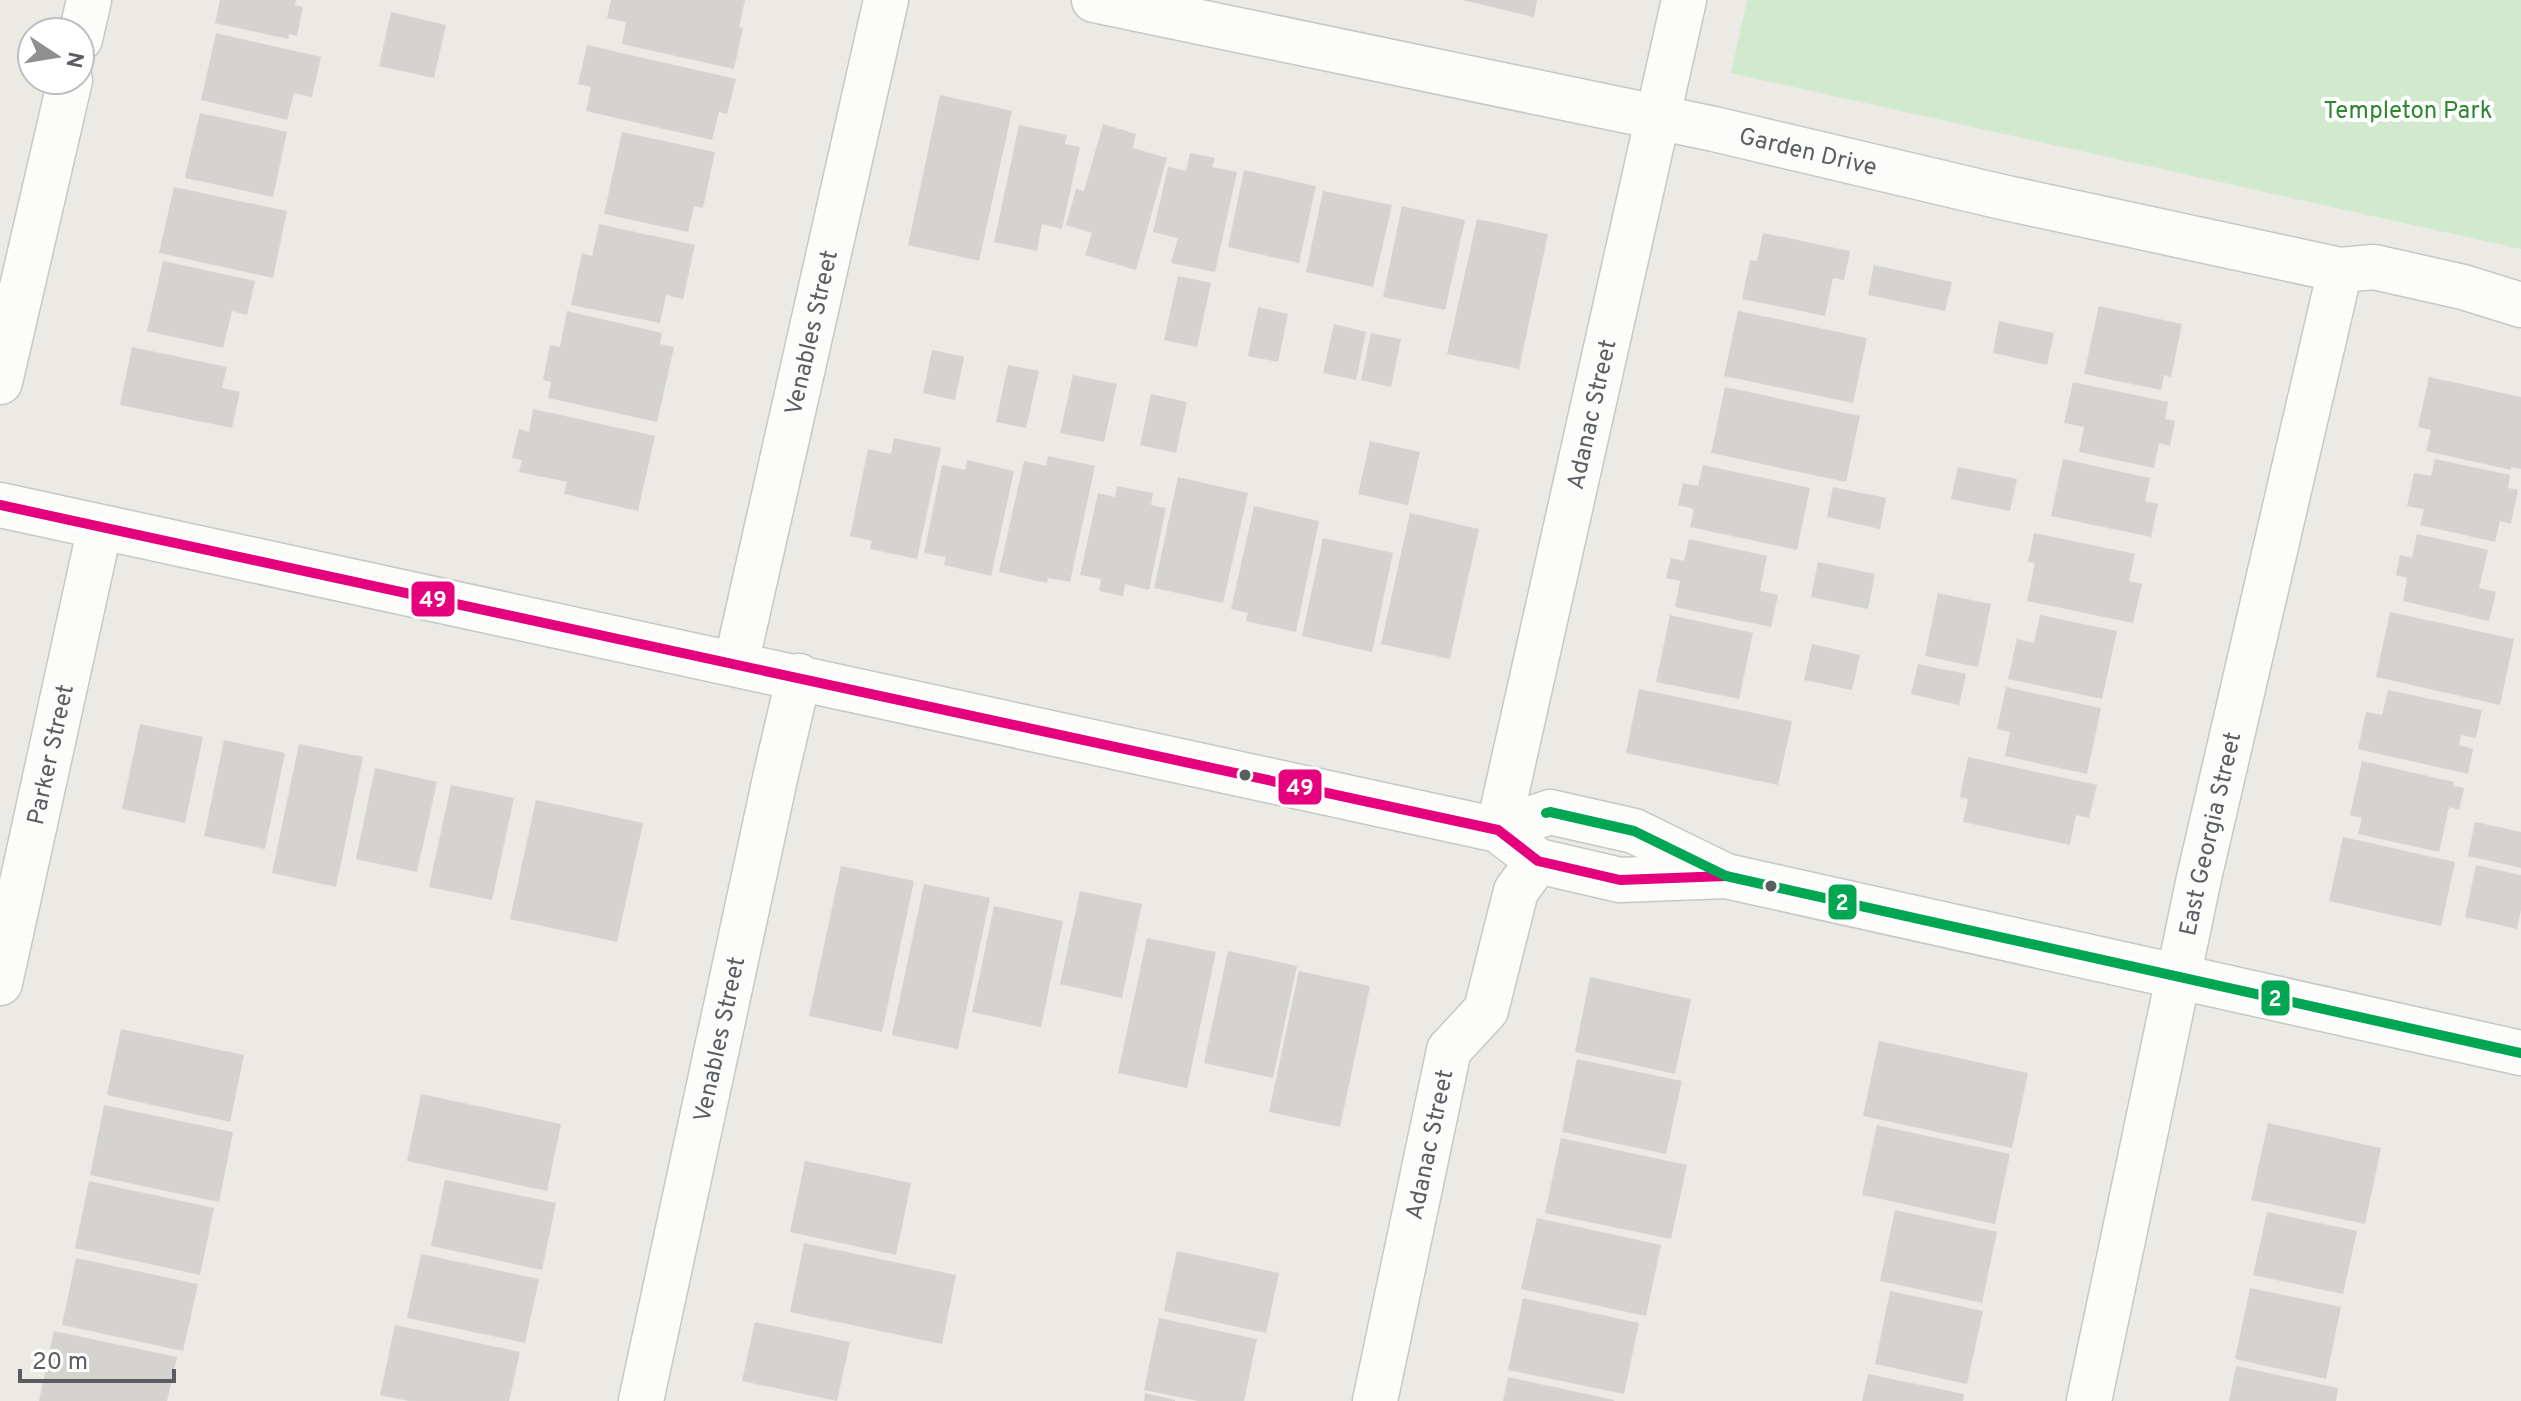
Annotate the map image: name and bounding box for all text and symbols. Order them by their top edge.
north arrow [16,16,96,96]
text: N [58,49,88,70]
park label: Templeton Park [2324,97,2492,127]
street label: Garden Drive [1736,122,1880,184]
street label: Venables Street [780,247,846,418]
street label: Adanac Street [1562,337,1624,493]
line badge: 49 [410,580,456,618]
text: 49 [419,588,447,615]
street label: Parker Street [22,682,82,828]
street label: East Georgia Street [2174,729,2249,939]
unlabelled marker [1237,767,1253,783]
line badge: 49 [1277,768,1323,806]
text: 49 [1286,776,1314,803]
unlabelled marker [1763,878,1779,894]
line badge: 2 [1827,883,1858,921]
text: 2 [1835,891,1849,918]
street label: Venables Street [688,954,753,1125]
line badge: 2 [2260,979,2291,1017]
text: 2 [2268,987,2282,1014]
street label: Adanac Street [1401,1067,1461,1223]
scale bar [20,1333,174,1383]
text: 20 m [32,1348,88,1378]

